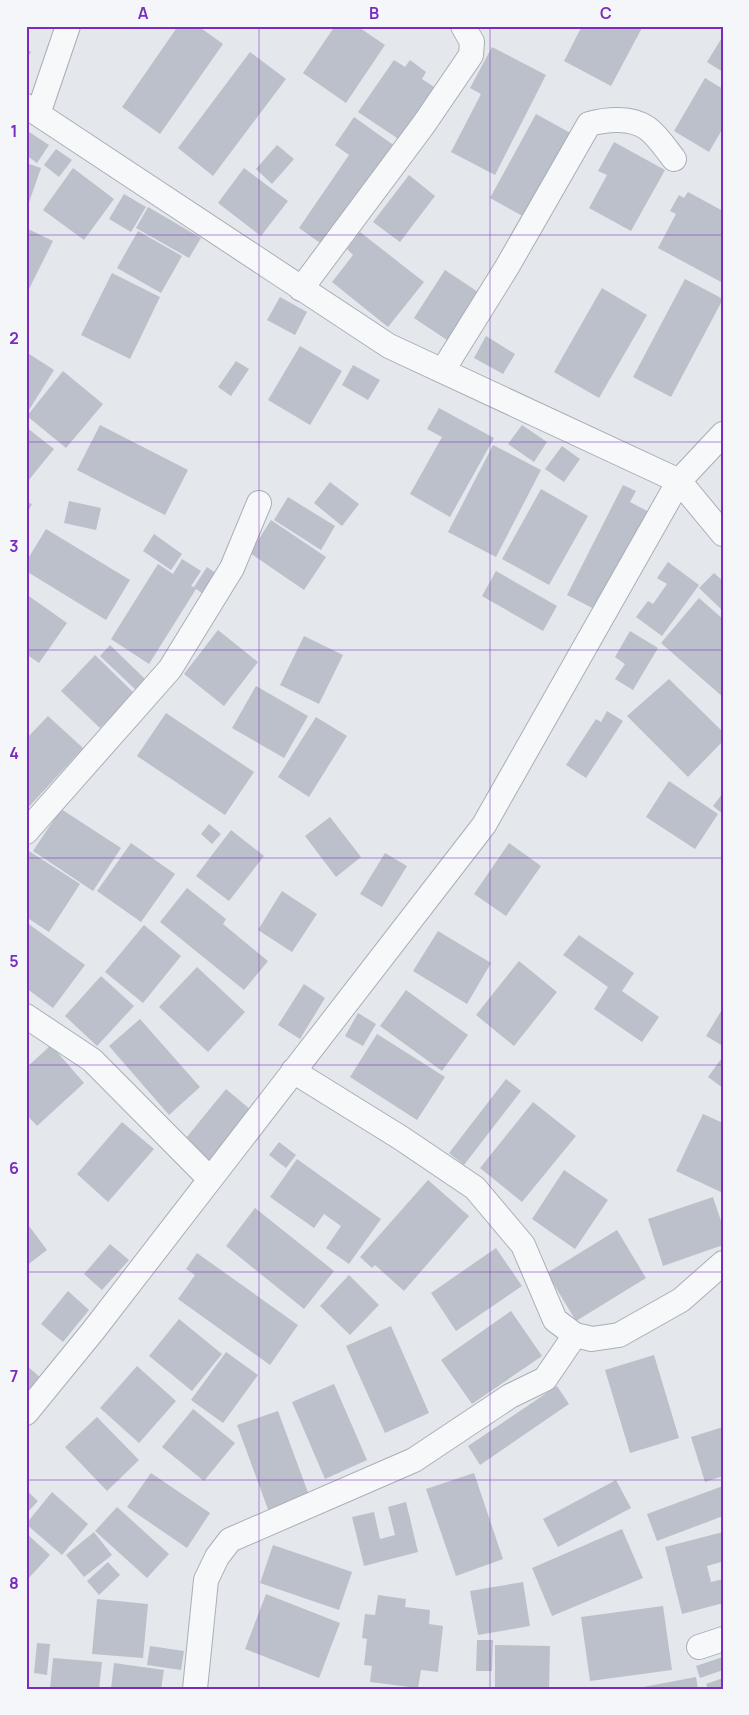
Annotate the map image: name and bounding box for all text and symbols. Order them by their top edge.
text: A [138,2,149,24]
text: B [369,2,379,24]
text: C [600,2,612,24]
text: 1 [10,120,18,142]
text: 2 [9,327,19,349]
text: 3 [9,535,19,557]
text: 4 [9,742,19,764]
text: 5 [9,950,19,972]
text: 6 [9,1157,19,1179]
text: 7 [10,1365,18,1387]
text: 8 [9,1572,19,1594]

